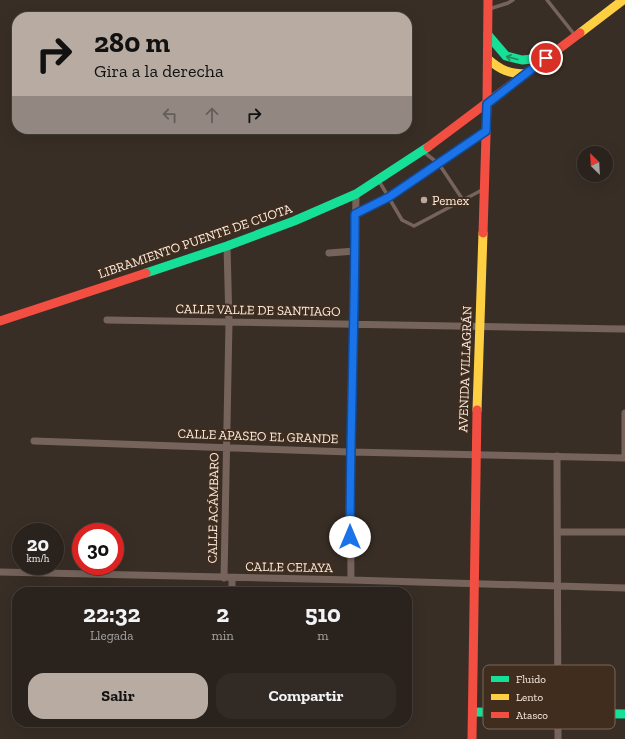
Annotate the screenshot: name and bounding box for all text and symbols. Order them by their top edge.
text: 280 m [94,26,170,59]
icon: right [28,28,80,80]
pin [529,41,563,75]
icon: arrive [535,47,557,69]
one-way arrow [506,53,519,61]
text: Gira a la derecha [94,60,224,82]
icon: left [159,104,181,126]
icon: ahead [201,104,223,126]
icon: right [243,104,265,126]
north arrow [577,146,613,182]
map controls [577,146,613,182]
place label: Pemex [432,193,469,208]
marker: Pemex [419,195,429,205]
street label: LIBRAMIENTO PUENTE DE CUOTA [96,201,294,281]
street label: CALLE VALLE DE SANTIAGO [175,301,341,319]
street label: AVENIDA VILLAGRÁN [455,305,475,433]
street label: CALLE APASEO EL GRANDE [177,426,339,446]
street label: CALLE ACÁMBARO [205,452,221,564]
position arrow [329,516,371,558]
speed limit sign: 30 [72,523,124,575]
text: 20 [27,532,49,556]
text: km/h [27,553,49,565]
street label: CALLE CELAYA [245,559,333,575]
text: 22:32 [83,599,140,628]
text: 2 [216,599,229,628]
text: 510 [305,599,341,628]
text: Llegada [90,628,134,643]
text: min [212,628,234,643]
text: m [317,628,329,643]
legend [483,665,615,729]
button: Salir [28,673,208,719]
button: Compartir [216,673,396,719]
text: Fluido [516,673,546,686]
text: Lento [516,691,544,704]
text: Atasco [516,709,548,722]

